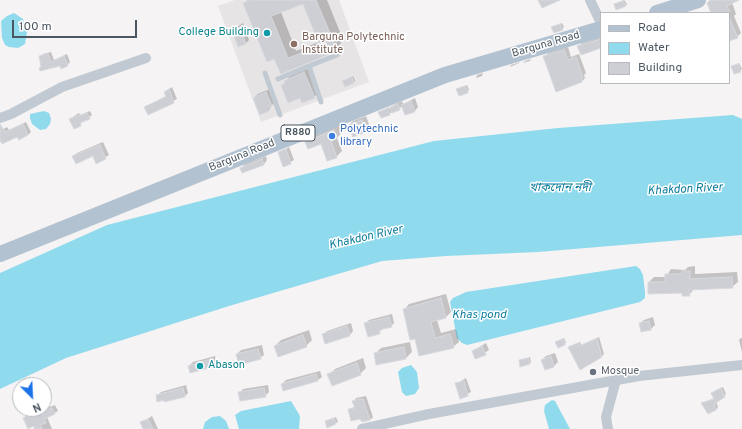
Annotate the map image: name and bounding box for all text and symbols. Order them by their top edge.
scale bar [14,12,139,38]
legend [600,12,730,84]
text: 100 m [19,19,52,35]
text: Road [638,20,666,36]
place label: College Building [179,26,259,40]
marker: College Building [262,28,272,38]
street label: Barguna Road [511,29,581,61]
place label: Barguna Polytechnic Institute [302,31,405,57]
marker: Barguna Polytechnic Institute [289,39,299,49]
text: Water [638,40,670,56]
text: Building [638,60,682,76]
place label: Polytechnic library [340,123,398,149]
road number: R880 [281,125,315,141]
marker: Polytechnic library [327,131,337,141]
street label: Barguna Road [207,137,277,175]
water label: Khakdon River [647,181,723,199]
water label: খাকদোন নদী [529,182,591,196]
water label: Khakdon River [328,223,404,253]
water label: Khas pond [452,309,506,323]
place label: Abason [208,359,245,373]
marker: Abason [195,361,205,371]
place label: Mosque [601,365,639,379]
marker: Mosque [588,367,598,377]
north arrow [12,377,52,417]
text: N [30,399,43,415]

